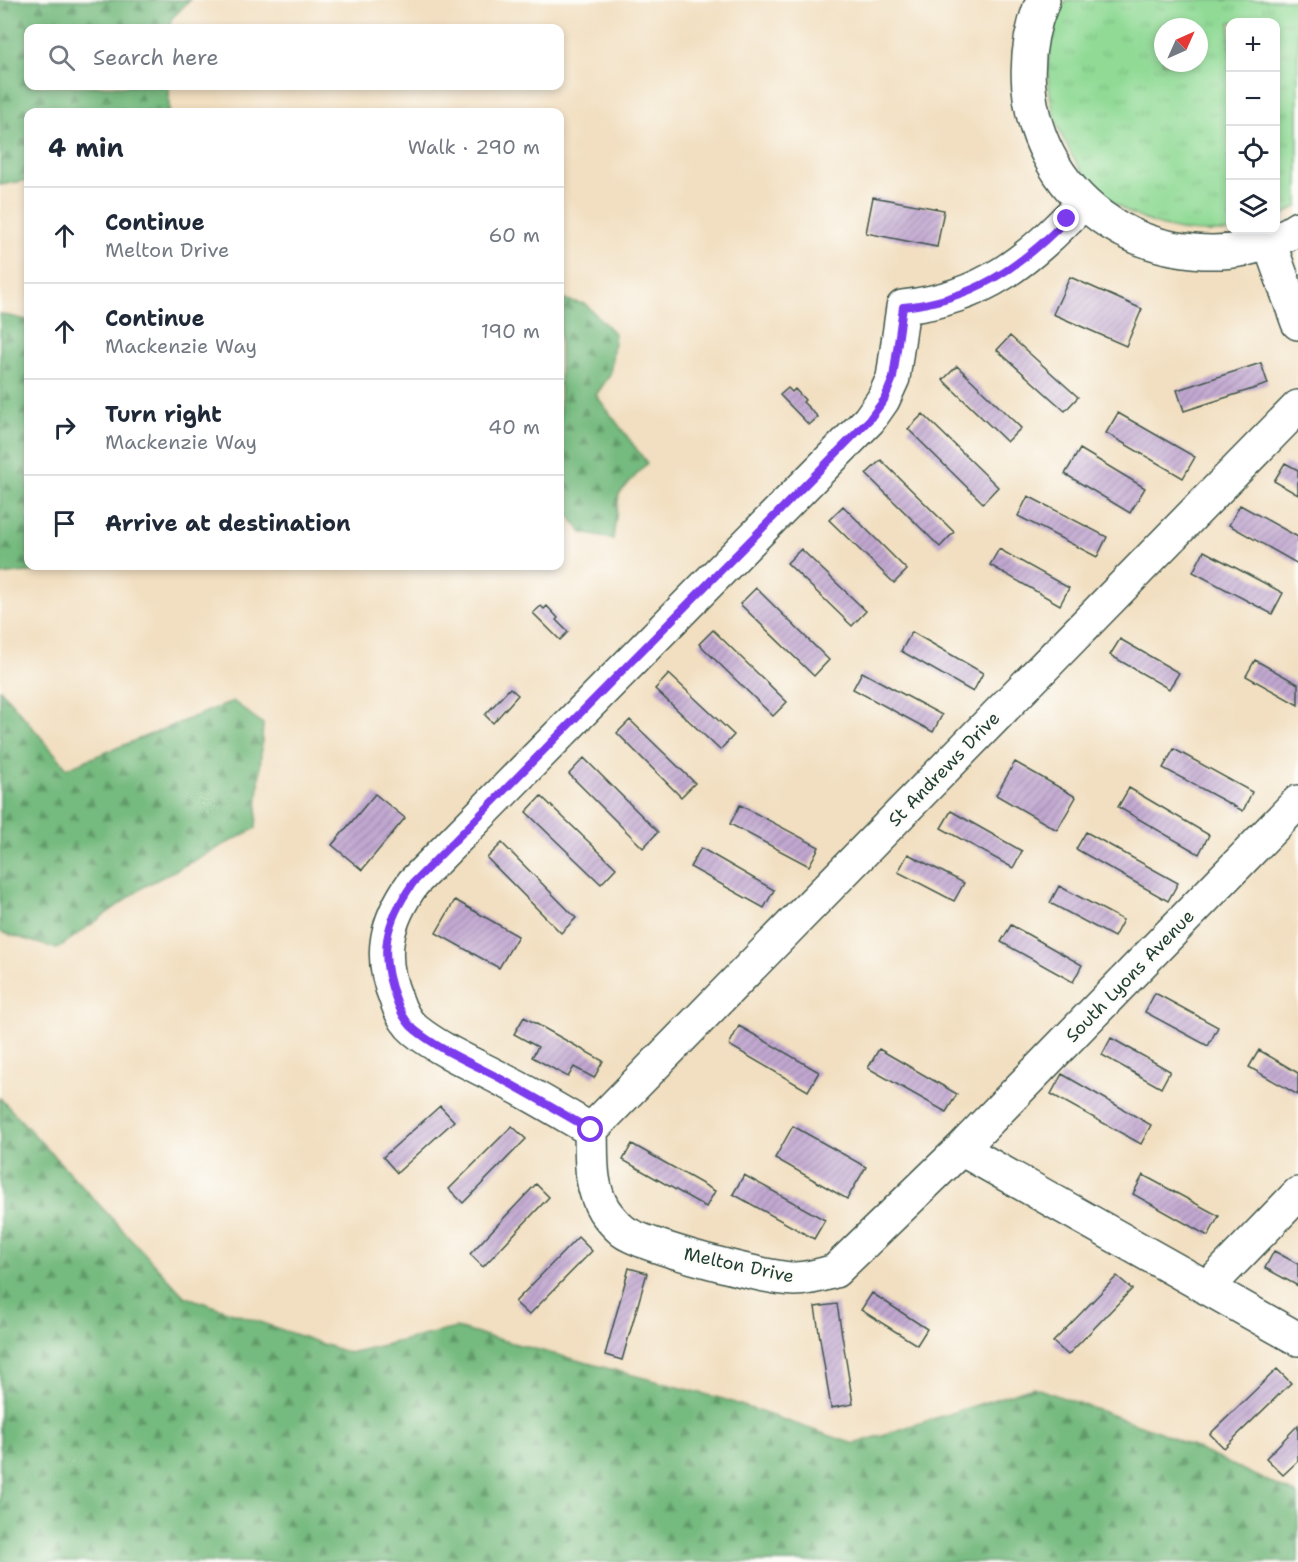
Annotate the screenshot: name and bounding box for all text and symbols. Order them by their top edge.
north arrow [1154,18,1208,72]
map controls [1226,18,1280,234]
button: + [1226,18,1280,72]
search box [24,24,564,90]
icon: search [45,41,78,74]
text: Search here [93,43,219,72]
button: − [1226,72,1280,126]
button: locate [1226,126,1280,180]
text: 4 min [48,130,124,165]
text: Walk · 290 m [408,134,540,160]
button: layers [1226,180,1280,234]
route end [1053,205,1079,231]
text: Continue [105,208,205,237]
icon: ahead [48,219,81,252]
text: 60 m [488,222,540,248]
text: Melton Drive [105,237,229,263]
text: Continue [105,304,205,333]
icon: ahead [48,315,81,348]
text: 190 m [481,318,540,344]
text: Mackenzie Way [105,333,257,359]
text: Turn right [105,400,222,429]
icon: right [48,411,81,444]
text: 40 m [488,414,540,440]
text: Mackenzie Way [105,429,257,455]
icon: arrive [48,507,81,540]
text: Arrive at destination [105,509,351,538]
street label: St Andrews Drive [883,706,1005,832]
street label: South Lyons Avenue [1060,905,1200,1047]
route start [577,1116,603,1142]
street label: Melton Drive [682,1242,796,1288]

